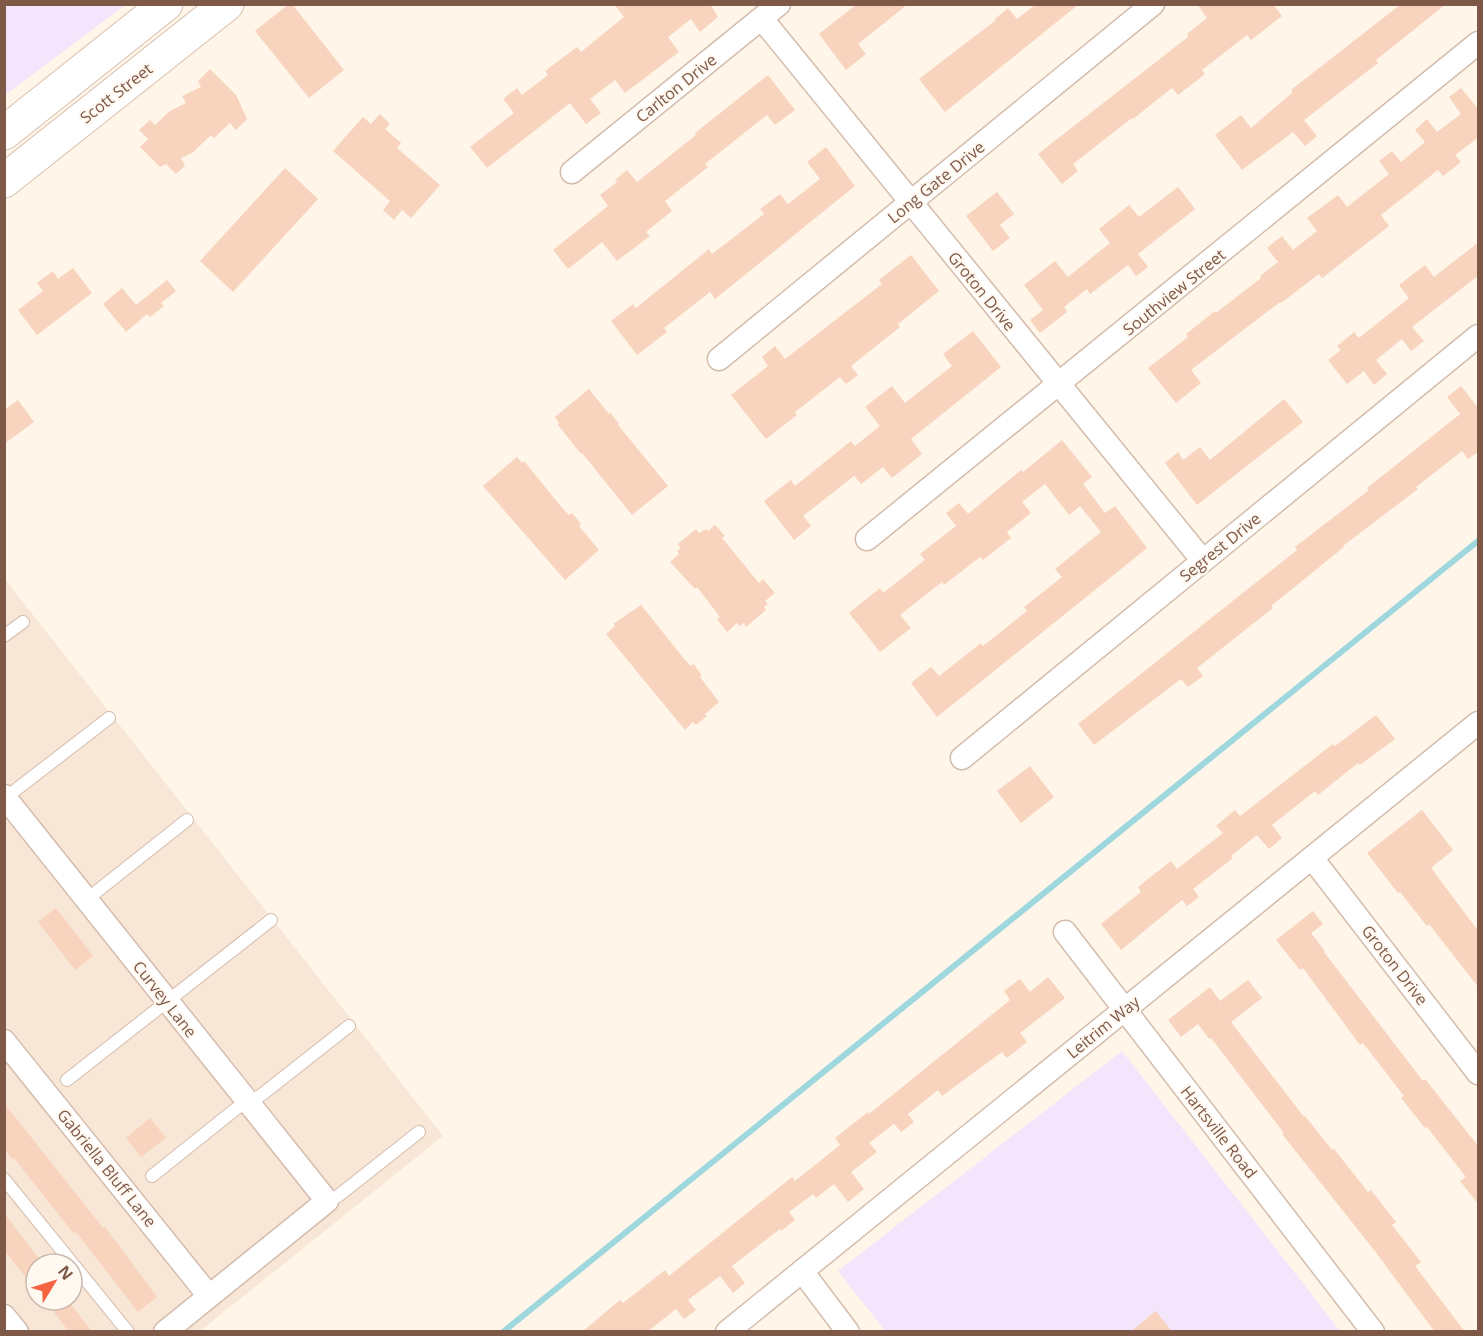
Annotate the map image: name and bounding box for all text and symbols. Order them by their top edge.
street label: Carlton Drive [631,49,721,127]
street label: Scott Street [75,58,157,128]
street label: Long Gate Drive [883,136,989,228]
street label: Southview Street [1118,244,1230,340]
street label: Groton Drive [943,247,1021,335]
street label: Segrest Drive [1175,507,1265,587]
street label: Groton Drive [1357,920,1433,1010]
street label: Curvey Lane [128,956,202,1042]
street label: Leitrim Way [1062,990,1145,1063]
street label: Hartsville Road [1176,1081,1262,1183]
street label: Gabriella Bluff Lane [52,1104,162,1232]
north arrow [24,1252,84,1312]
text: N [53,1261,78,1285]

